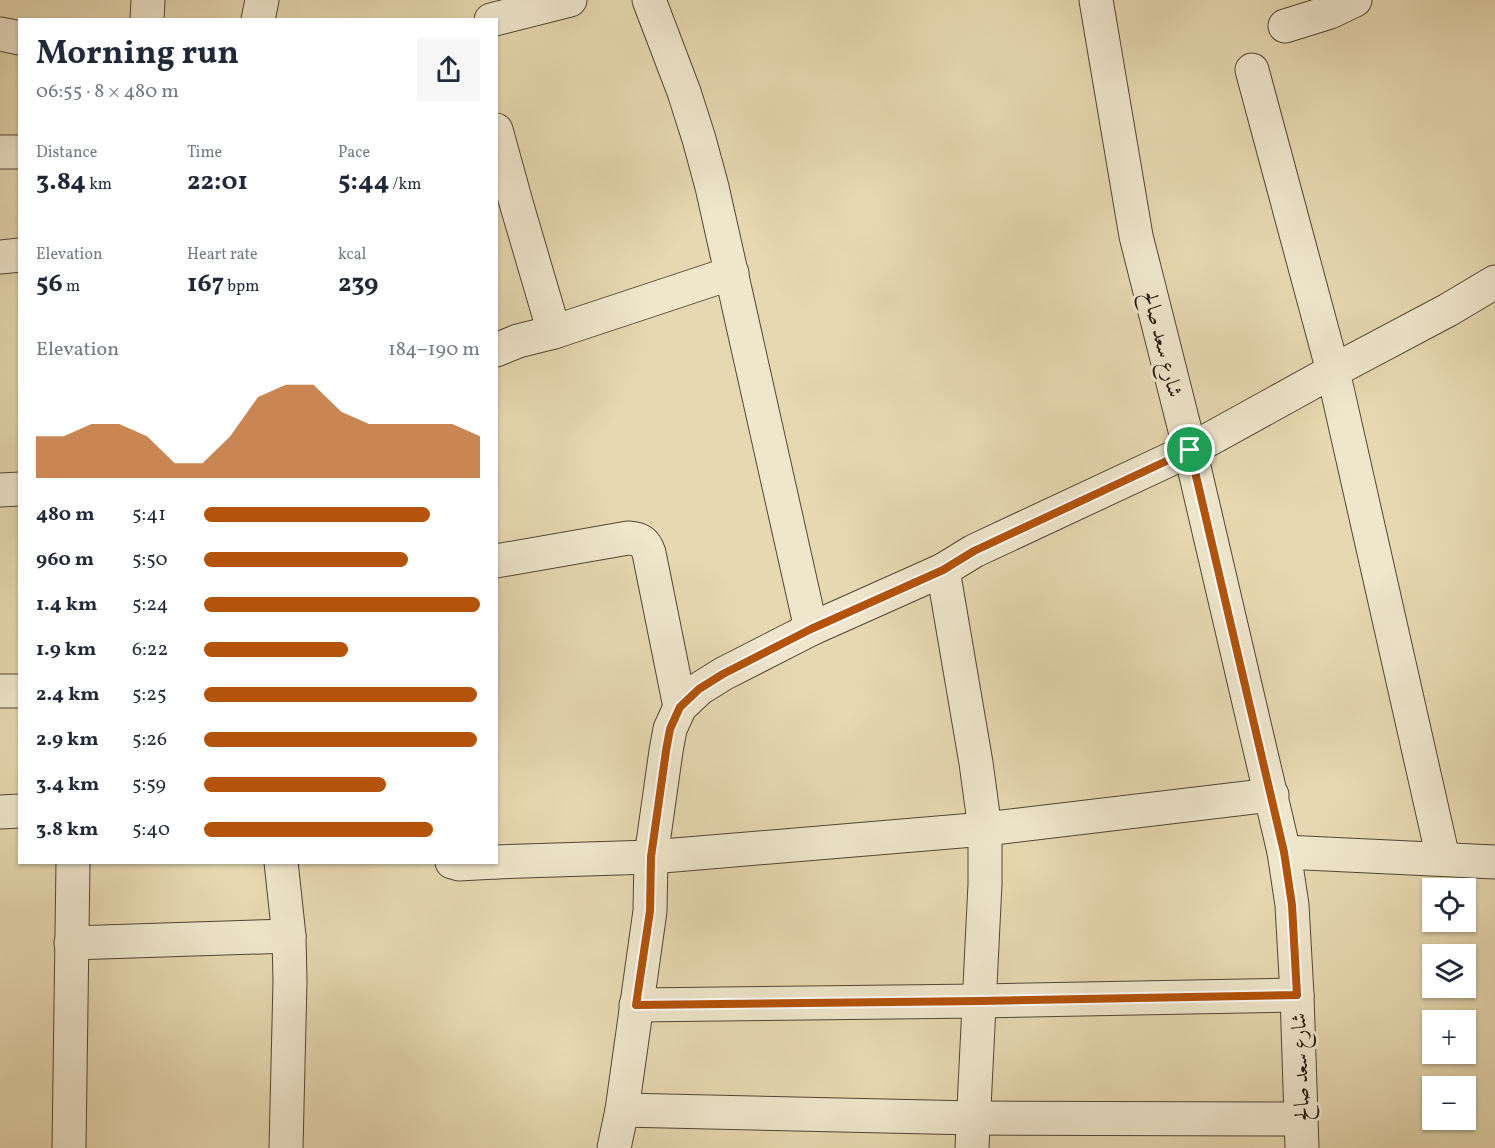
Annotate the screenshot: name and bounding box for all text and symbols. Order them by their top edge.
text: Morning run [36,32,239,78]
button: share [417,38,480,101]
text: 06:55 · 8 × 480 m [36,78,179,106]
text: Distance [36,142,97,164]
text: Time [187,142,222,164]
text: Pace [338,142,370,164]
text: 3.84 [36,164,86,200]
text: 22:01 [187,164,248,200]
text: 5:44 [338,164,389,200]
text: km [86,174,112,196]
text: /km [389,174,421,196]
text: Elevation [36,244,103,266]
text: Heart rate [187,244,258,266]
text: kcal [338,244,366,266]
text: 56 [36,266,63,302]
text: 167 [187,266,224,302]
text: 239 [338,266,378,302]
text: m [63,276,80,298]
text: bpm [224,276,259,298]
street label: شارع سعد صالح [1132,288,1189,401]
text: Elevation [36,336,119,364]
text: 184–190 m [388,336,480,364]
pin [1164,424,1215,475]
icon: arrive [1173,433,1206,466]
text: 480 m [36,501,95,529]
text: 5:41 [132,501,166,529]
text: 960 m [36,546,94,574]
text: 5:50 [132,546,168,574]
text: 1.4 km [36,591,97,619]
text: 5:24 [132,591,168,619]
text: 1.9 km [36,636,96,664]
text: 6:22 [132,636,168,664]
text: 2.4 km [36,681,100,709]
text: 5:25 [132,681,167,709]
text: 2.9 km [36,726,99,754]
text: 5:26 [132,726,167,754]
text: 3.4 km [36,771,99,799]
text: 5:59 [132,771,166,799]
text: 3.8 km [36,816,98,844]
text: 5:40 [132,816,170,844]
map controls [1422,878,1476,1130]
button: locate [1422,878,1476,932]
button: layers [1422,944,1476,998]
button: + [1422,1010,1476,1064]
street label: شارع سعد صالح [1285,1012,1320,1122]
button: − [1422,1076,1476,1130]

